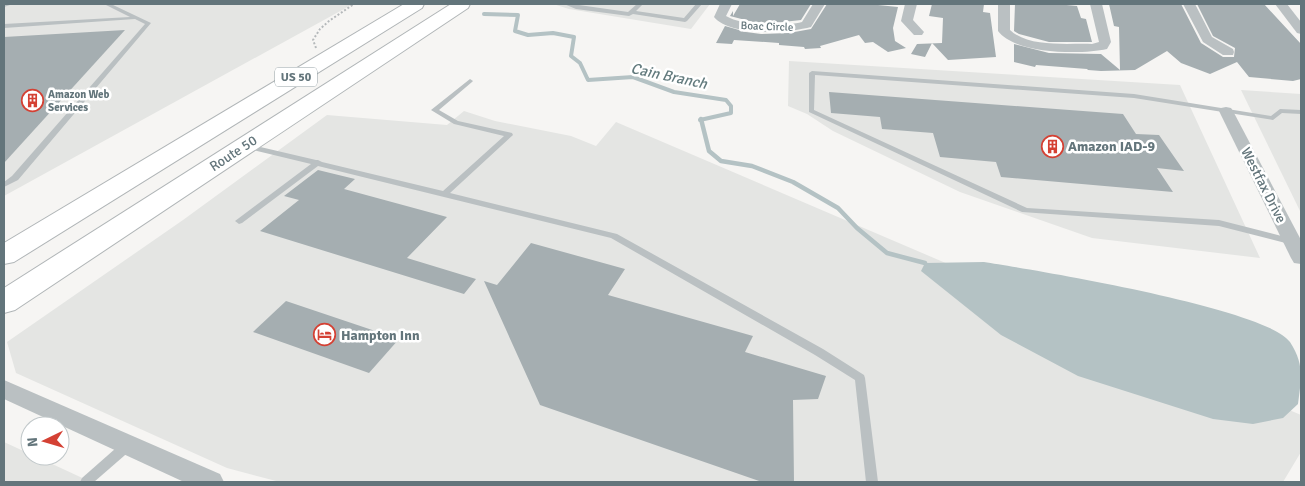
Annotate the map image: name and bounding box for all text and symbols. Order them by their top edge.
street label: Boac Circle [740,19,794,34]
water label: Cain Branch [629,59,710,93]
road number: US 50 [275,68,317,86]
building icon: Amazon Web Services [20,88,44,112]
place label: Amazon Web Services [48,88,110,114]
street label: Route 50 [206,132,260,175]
building icon: Amazon IAD-9 [1040,134,1064,158]
place label: Amazon IAD-9 [1068,138,1156,155]
street label: Westfax Drive [1237,145,1290,226]
hotel icon: Hampton Inn [313,323,337,347]
place label: Hampton Inn [341,327,420,344]
north arrow [20,416,70,466]
text: N [24,436,41,448]

